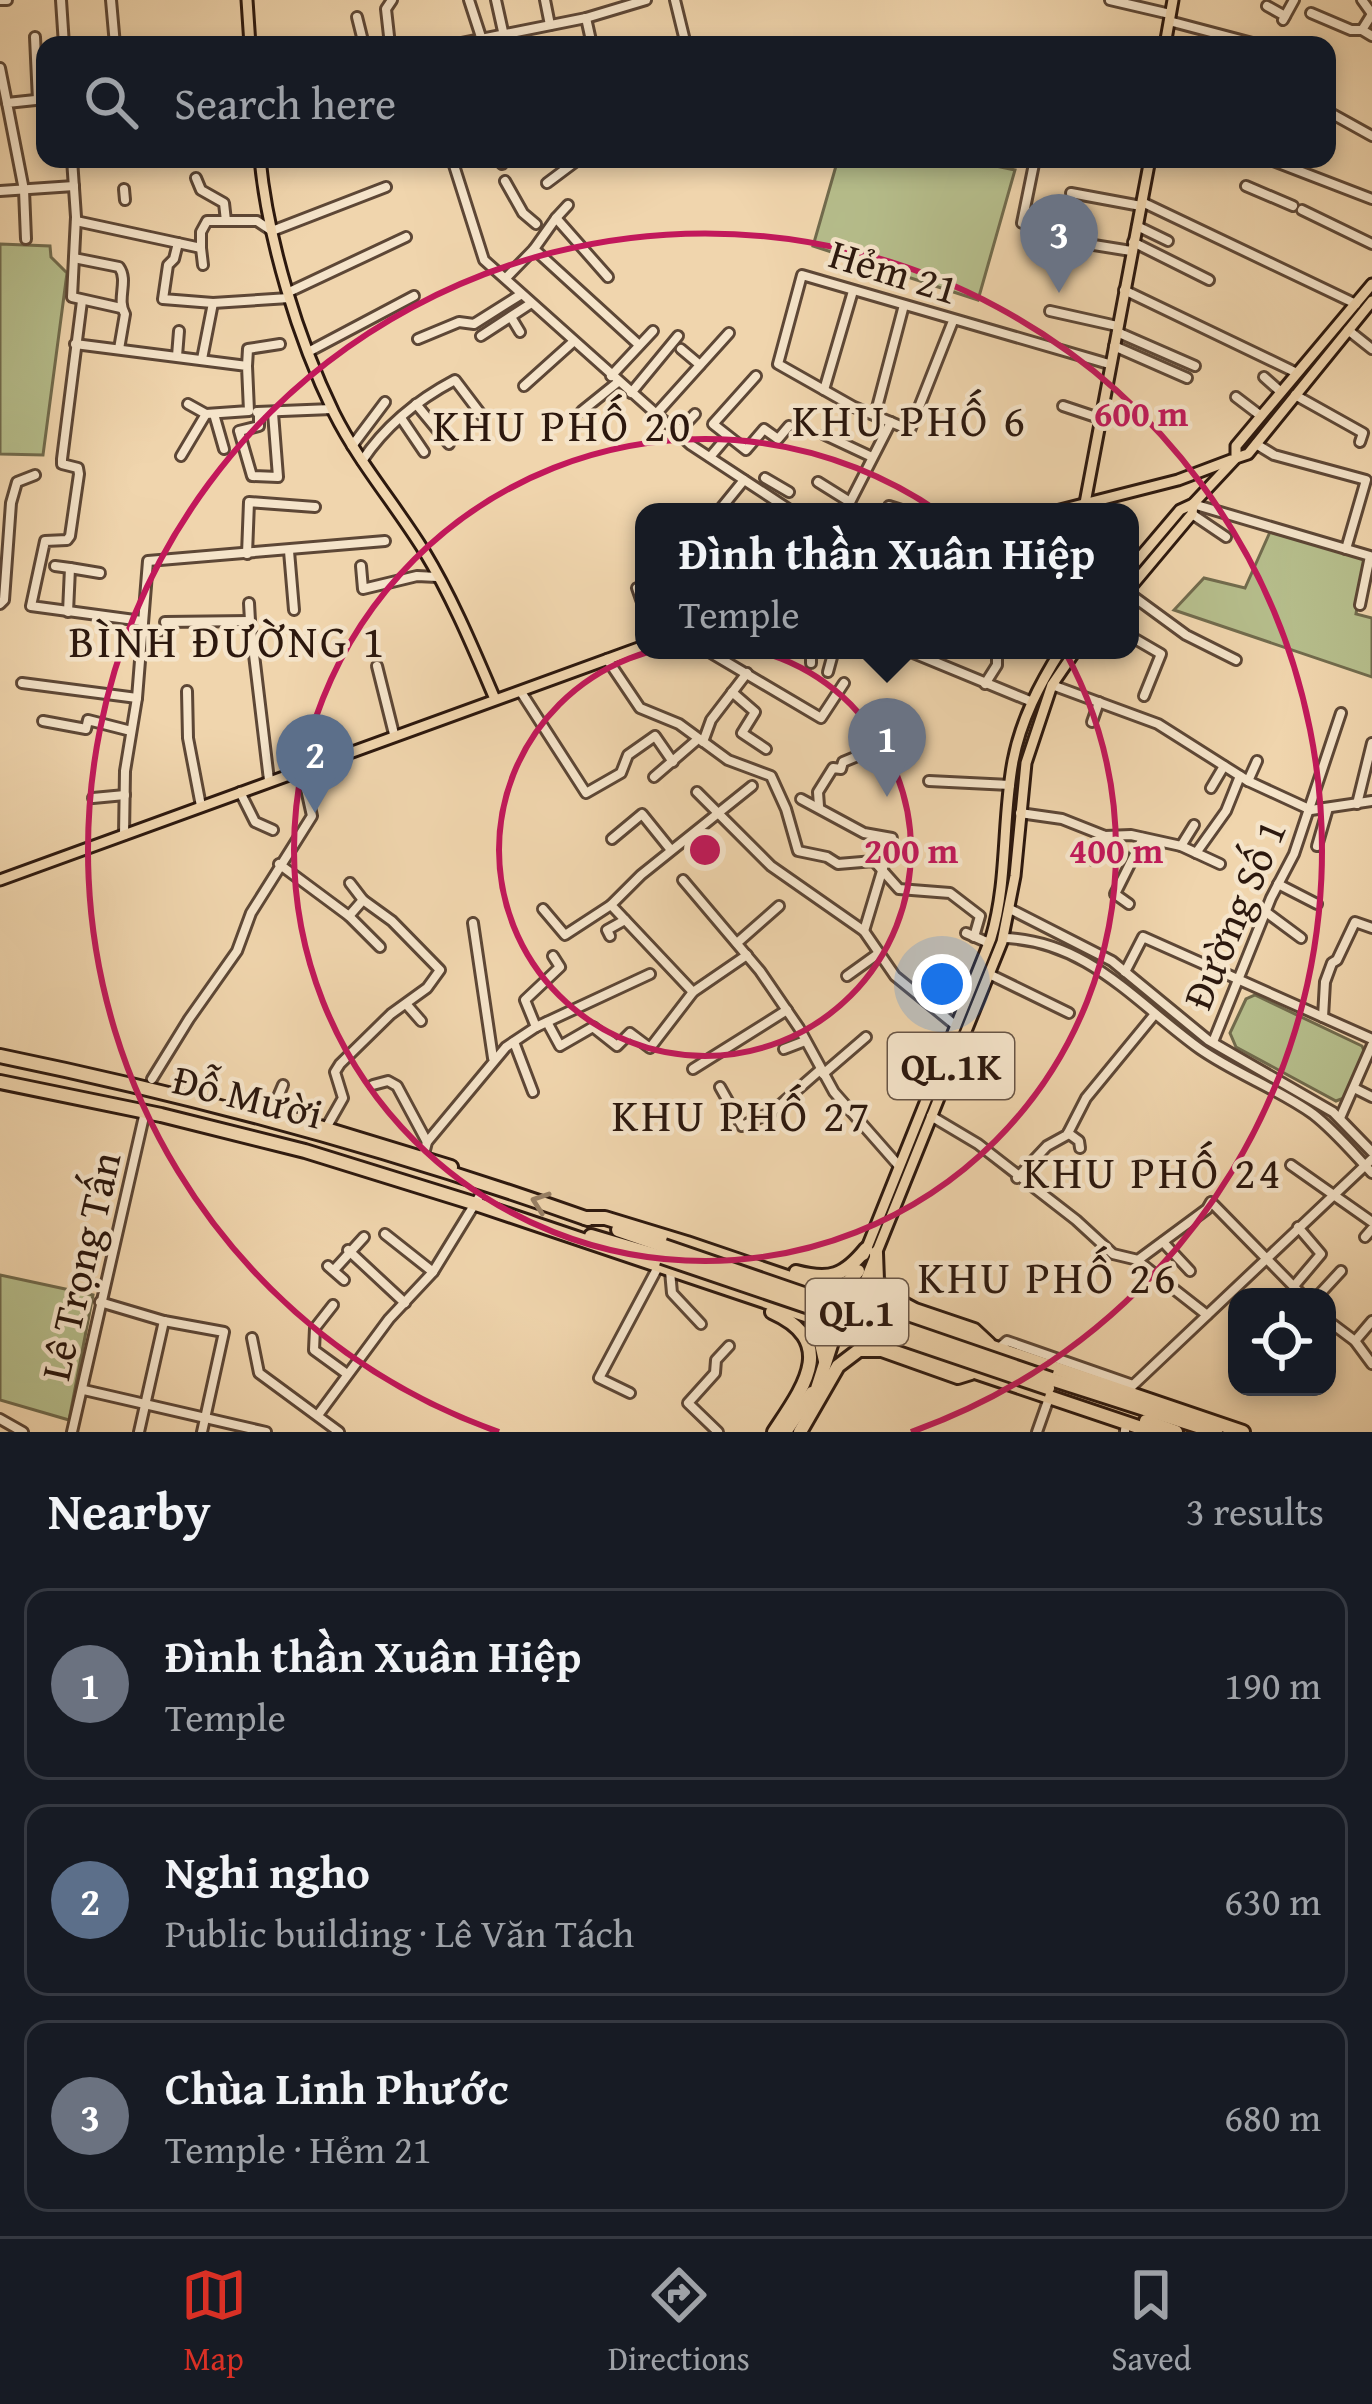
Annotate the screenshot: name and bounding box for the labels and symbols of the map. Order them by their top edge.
pin: 3 [1020,194,1098,293]
street label: Hẻm 21 [822,222,966,319]
text: 600 m [1094,386,1189,439]
district label: KHU PHỐ 6 [792,387,1028,452]
district label: KHU PHỐ 20 [433,392,693,457]
district label: BÌNH ĐƯỜNG 1 [69,608,387,673]
pin: 1 [848,698,926,797]
pin: 2 [276,714,354,813]
street label: Đường Số 1 [1166,810,1301,1018]
text: 200 m [864,823,959,876]
text: 400 m [1069,823,1164,876]
centre of rings [684,829,726,871]
your location [912,954,972,1014]
road number: QL.1K [888,1033,1014,1099]
street label: Đỗ Mười [167,1047,329,1144]
district label: KHU PHỐ 27 [612,1082,872,1147]
district label: KHU PHỐ 24 [1023,1139,1283,1204]
street label: Lê Trọng Tấn [24,1145,135,1386]
one-way arrow [530,1192,551,1217]
district label: KHU PHỐ 26 [918,1244,1178,1309]
road number: QL.1 [806,1279,908,1345]

